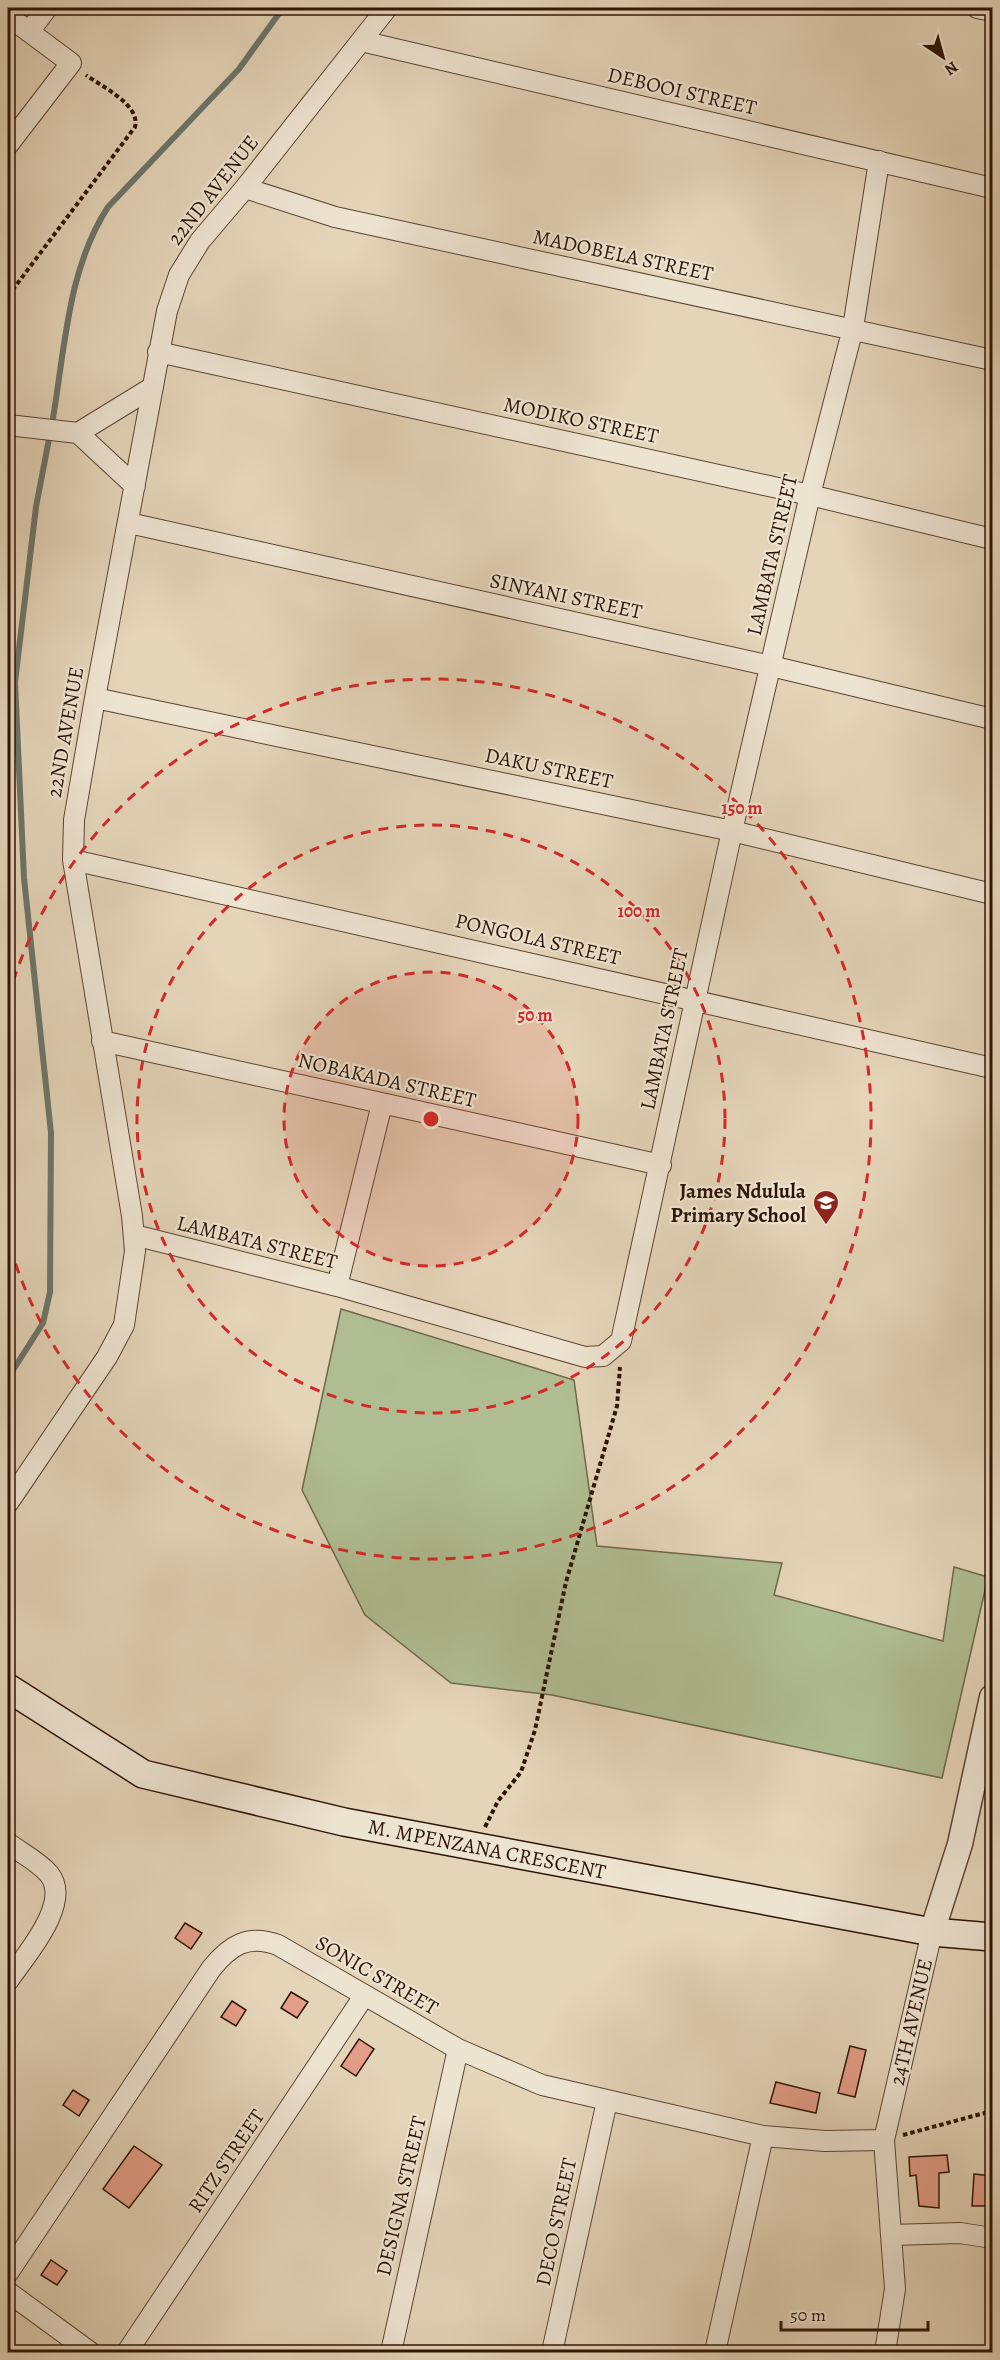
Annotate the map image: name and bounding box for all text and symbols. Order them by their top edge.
north arrow [913,27,973,87]
text: N [940,56,962,81]
street label: DEBOOI STREET [605,60,760,122]
street label: 22ND AVENUE [161,129,265,251]
street label: MADOBELA STREET [530,222,716,288]
street label: MODIKO STREET [501,390,662,450]
street label: LAMBATA STREET [740,471,804,638]
street label: SINYANI STREET [487,566,645,626]
street label: 22ND AVENUE [40,664,90,800]
street label: DAKU STREET [482,741,616,795]
text: 150 m [721,796,763,820]
text: 100 m [618,899,660,923]
street label: PONGOLA STREET [452,906,624,972]
street label: LAMBATA STREET [633,945,695,1112]
text: 50 m [518,1003,552,1027]
street label: NOBAKADA STREET [295,1046,479,1114]
centre of rings [421,1109,441,1129]
place label: James Ndulula Primary School [671,1177,807,1229]
school or university icon: James Ndulula Primary School [811,1188,841,1226]
street label: LAMBATA STREET [174,1209,341,1276]
street label: M. MPENZANA CRESCENT [366,1812,609,1886]
street label: SONIC STREET [311,1929,444,2022]
street label: 24TH AVENUE [883,1956,939,2088]
street label: RITZ STREET [181,2103,271,2218]
street label: DESIGNA STREET [369,2113,433,2279]
street label: DECO STREET [529,2155,583,2289]
scale bar [781,2294,928,2332]
text: 50 m [790,2303,826,2327]

